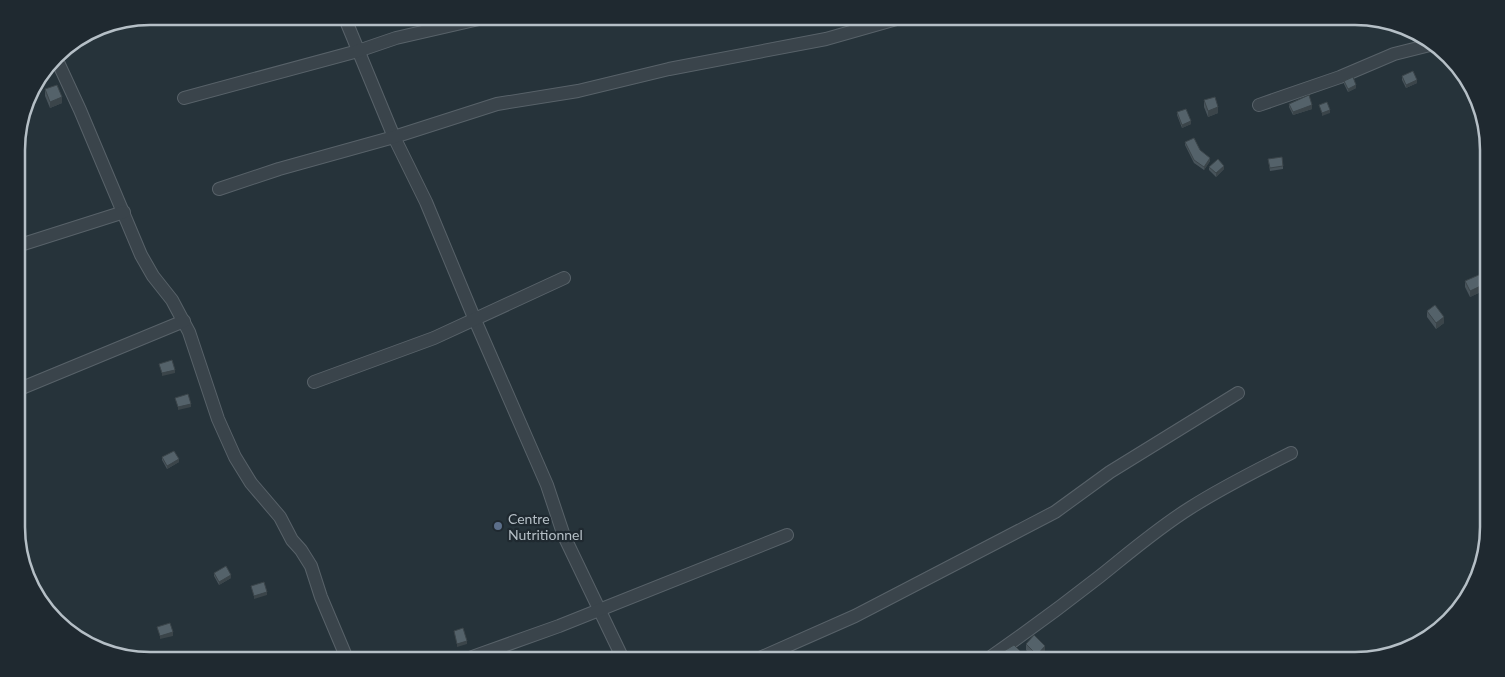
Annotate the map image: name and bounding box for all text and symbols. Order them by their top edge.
place label: Centre Nutritionnel [508,510,583,543]
marker: Centre Nutritionnel [492,520,504,532]

